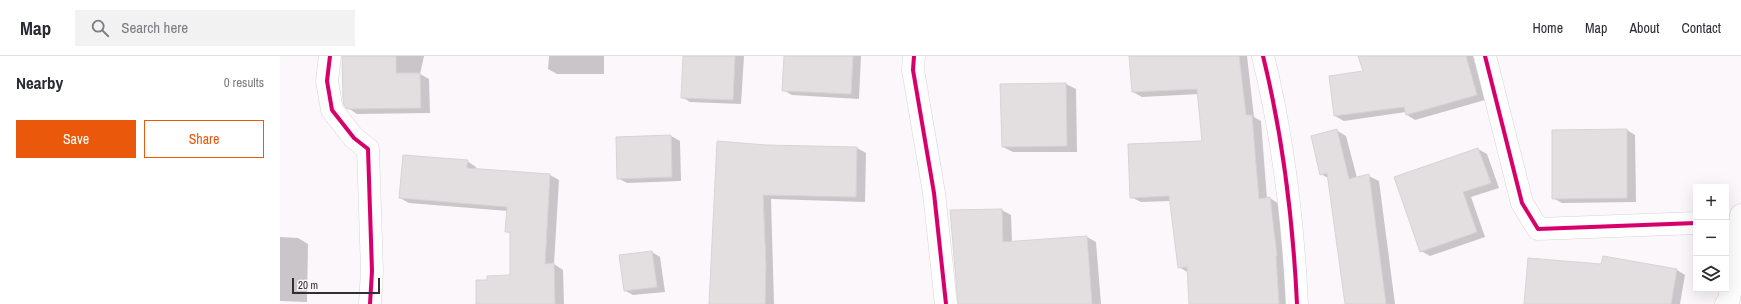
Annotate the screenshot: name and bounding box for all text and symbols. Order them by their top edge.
search box [75,10,355,46]
text: Map [20,15,51,41]
icon: search [89,17,111,39]
text: Search here [121,17,188,38]
text: Home [1532,19,1563,37]
text: Map [1585,19,1607,37]
text: About [1629,19,1659,37]
text: Contact [1681,19,1721,37]
text: Nearby [16,71,63,94]
text: 0 results [224,74,264,91]
button: Save [16,120,136,158]
button: Share [144,120,264,158]
map controls [1693,184,1729,292]
button: + [1693,184,1729,220]
button: − [1693,220,1729,256]
button: layers [1693,256,1729,292]
scale bar [292,276,380,295]
text: 20 m [298,278,318,292]

